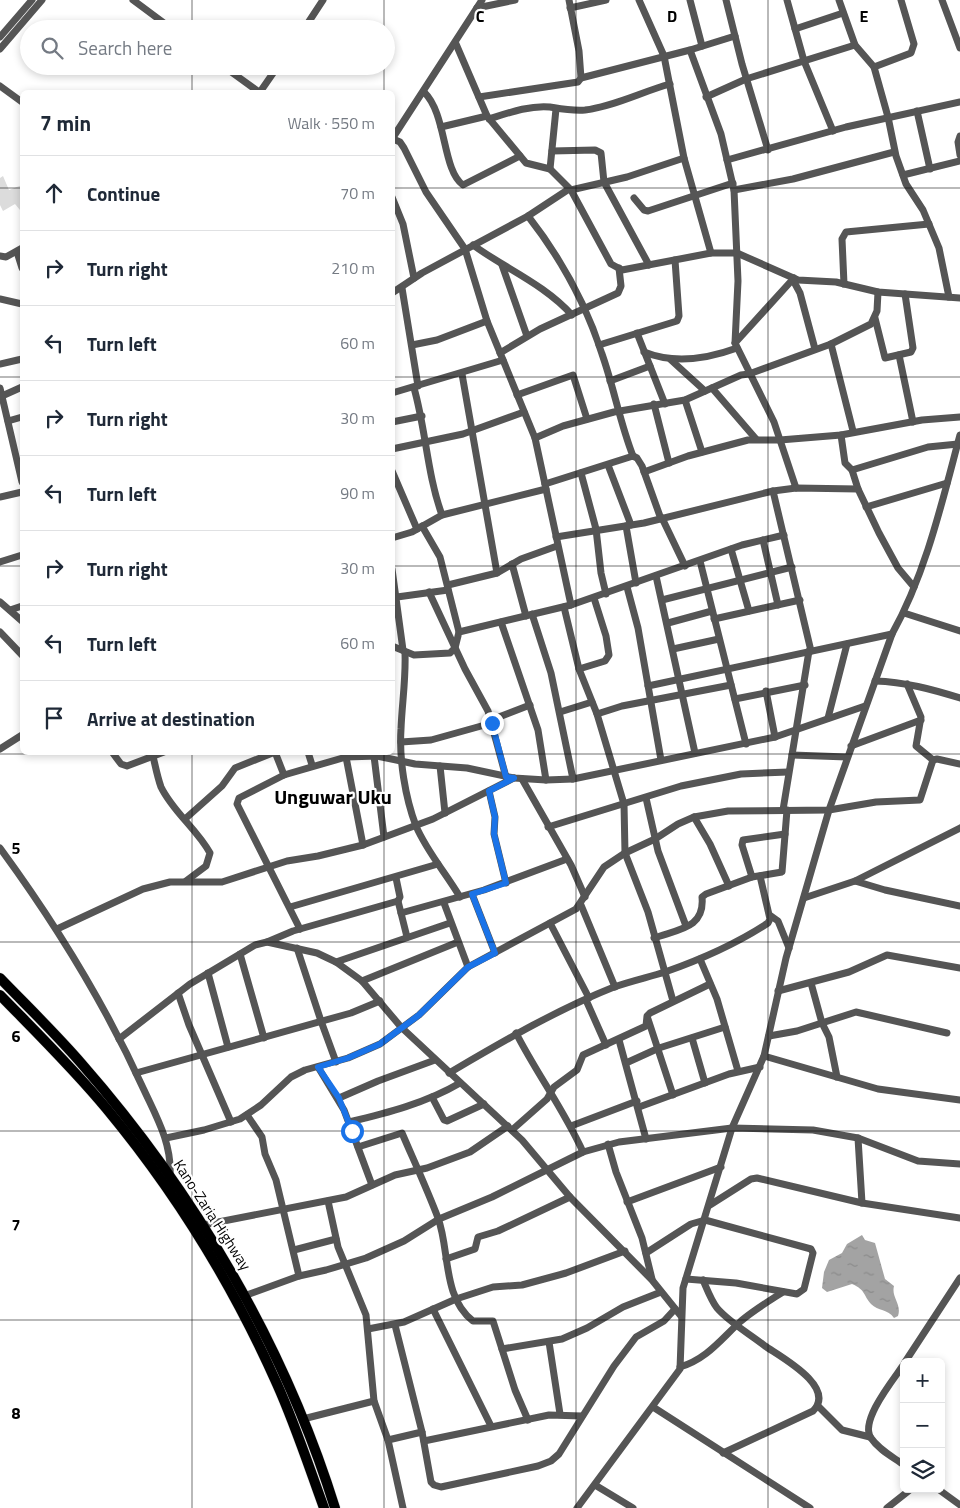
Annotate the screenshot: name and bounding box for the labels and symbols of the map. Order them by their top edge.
text: C [476,4,485,28]
text: D [667,4,677,28]
text: E [860,4,869,28]
route end [481,712,504,735]
district label: Unguwar Uku [274,781,392,812]
text: 5 [12,836,21,860]
text: 6 [12,1024,21,1048]
route start [341,1120,364,1143]
street label: Kano-Zaria Highway [168,1155,257,1275]
text: 7 [12,1213,20,1237]
text: 8 [12,1401,21,1425]

